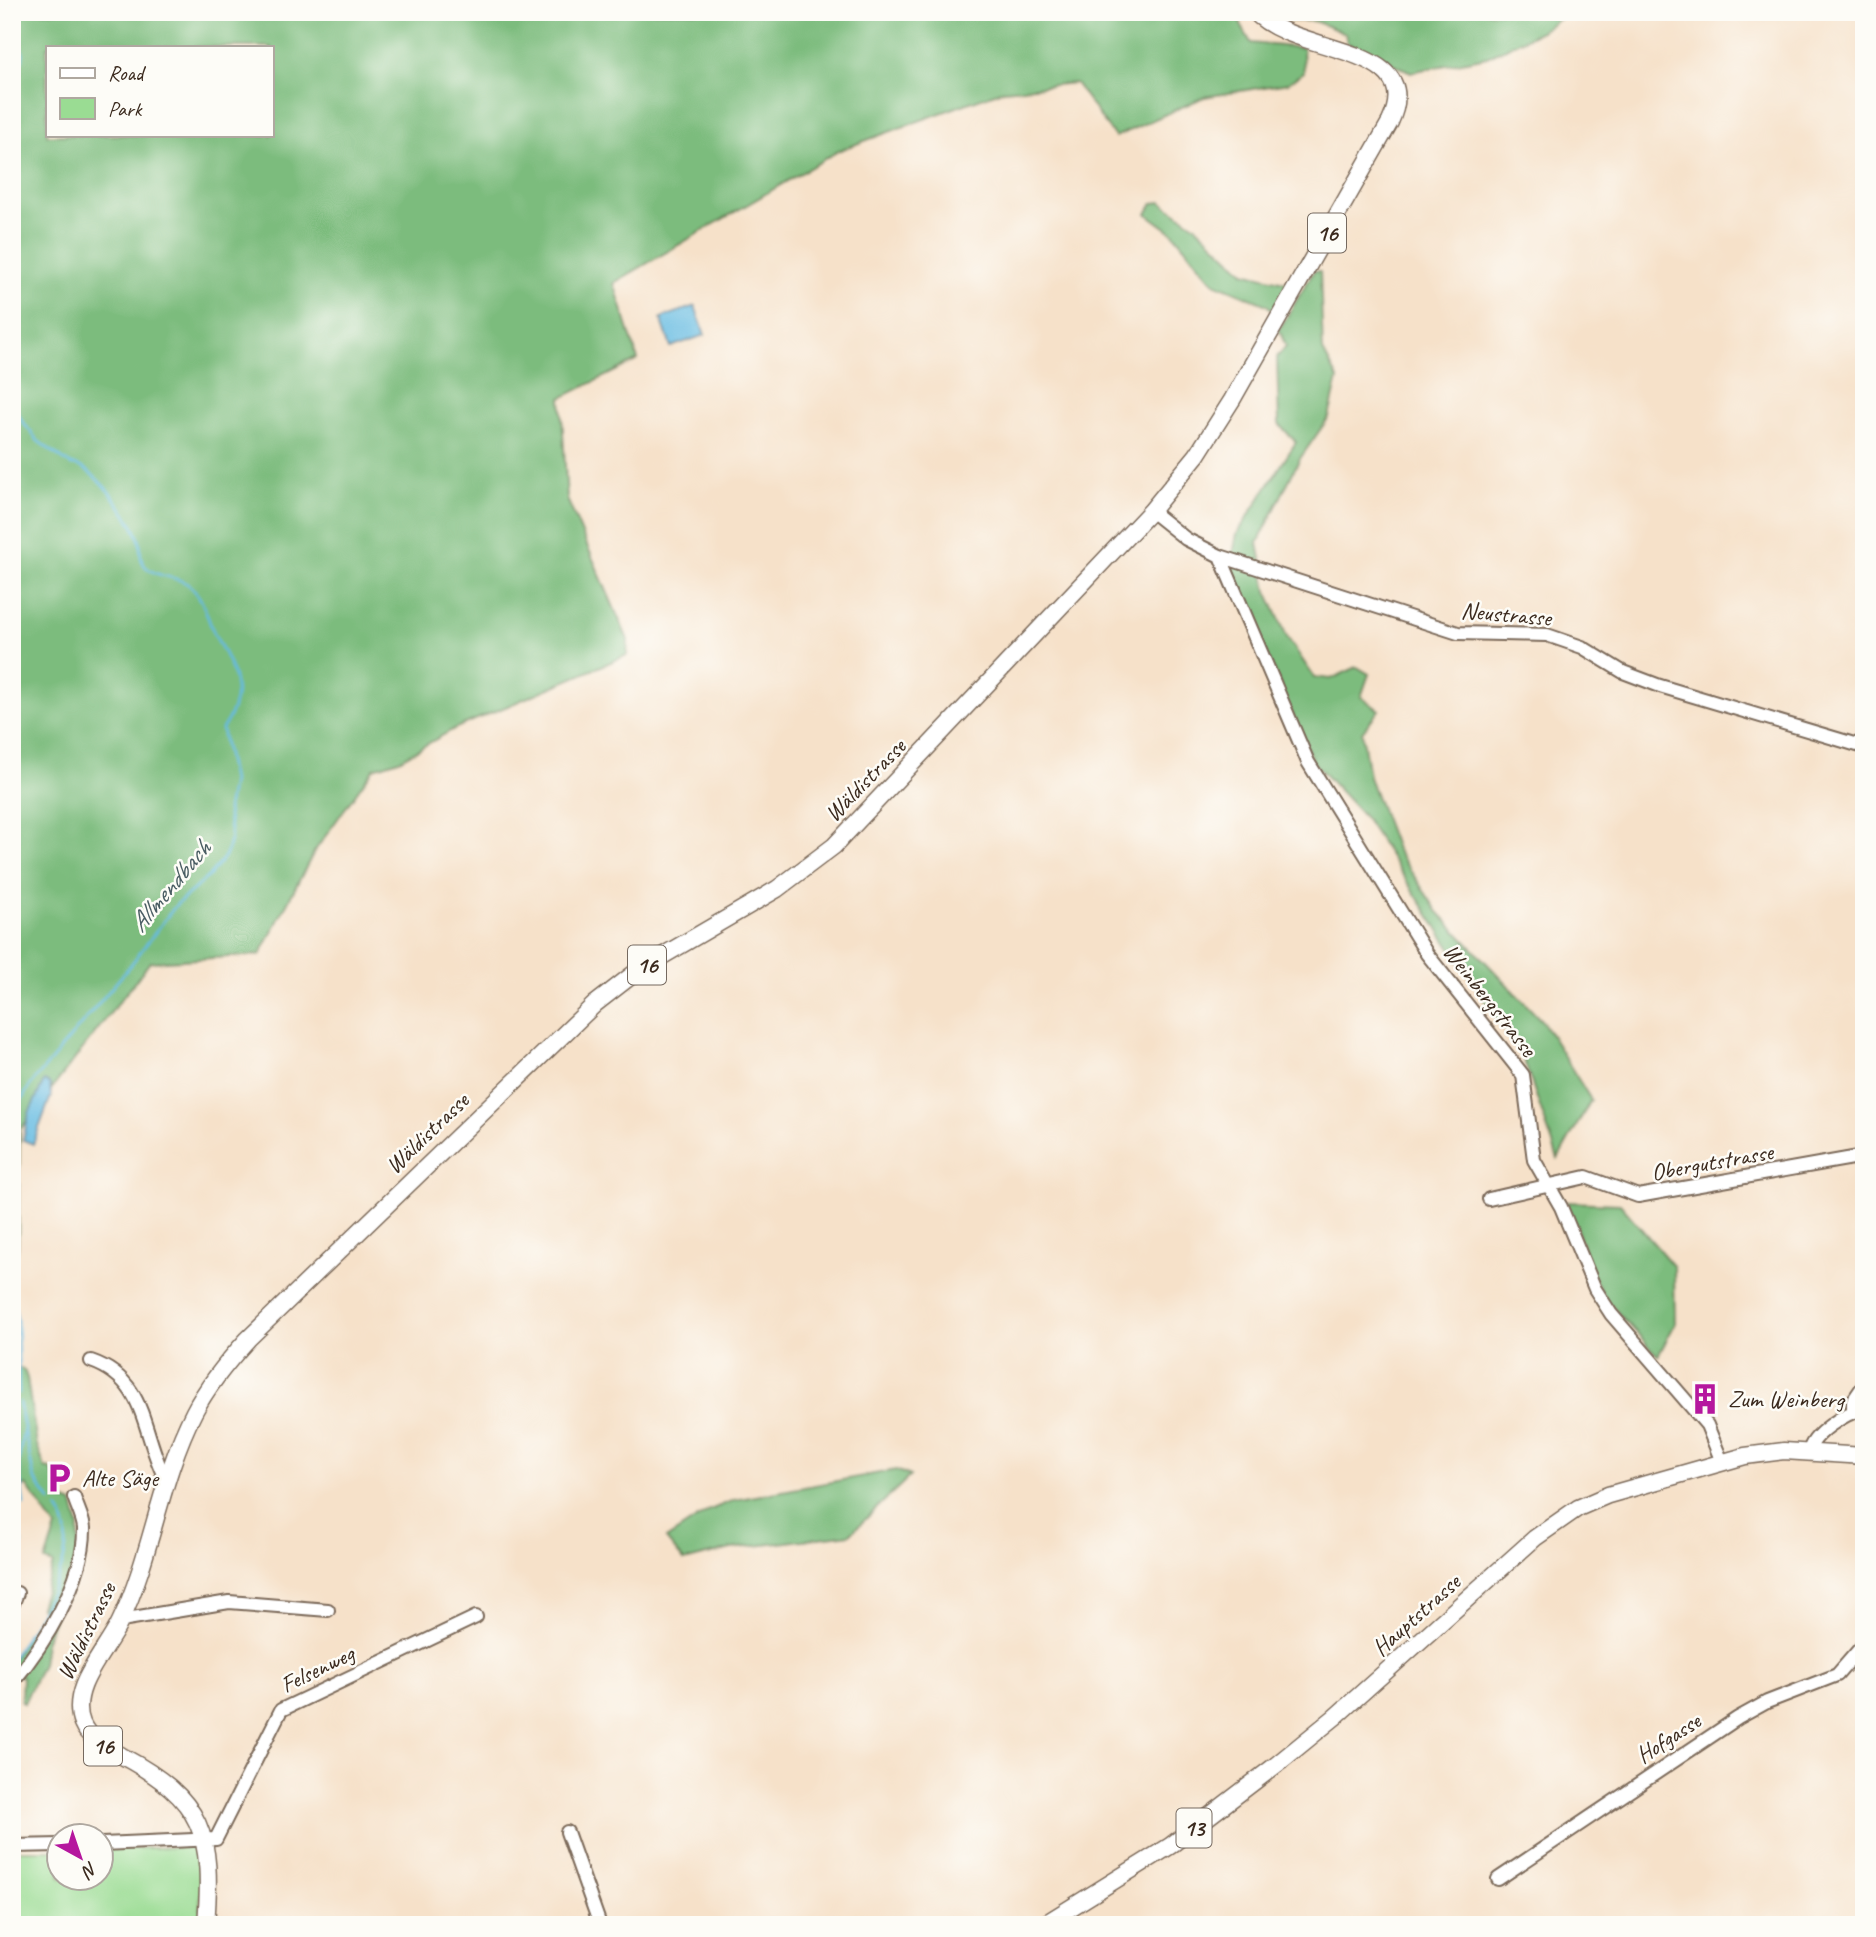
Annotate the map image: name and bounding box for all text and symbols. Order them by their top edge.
legend [46,46,273,136]
text: Road [108,60,147,86]
text: Park [108,96,143,122]
road number: 16 [1308,214,1346,252]
street label: Neustrasse [1460,595,1554,633]
street label: Wäldistrasse [818,730,914,828]
water label: Allmendbach [122,832,219,939]
street label: Weinbergstrasse [1437,937,1545,1064]
road number: 16 [628,946,666,984]
street label: Wäldistrasse [379,1084,477,1180]
street label: Obergutstrasse [1649,1136,1777,1187]
building icon: Zum Weinberg [1688,1382,1722,1416]
place label: Zum Weinberg [1728,1384,1846,1414]
parking icon: Alte Säge [42,1461,76,1495]
place label: Alte Säge [82,1463,160,1493]
street label: Hauptstrasse [1366,1566,1468,1663]
street label: Wäldistrasse [50,1576,123,1684]
street label: Felsenweg [275,1637,361,1700]
street label: Hofgasse [1630,1705,1708,1770]
road number: 16 [84,1726,122,1765]
road number: 13 [1176,1809,1212,1848]
north arrow [46,1822,116,1892]
text: N [76,1856,103,1884]

